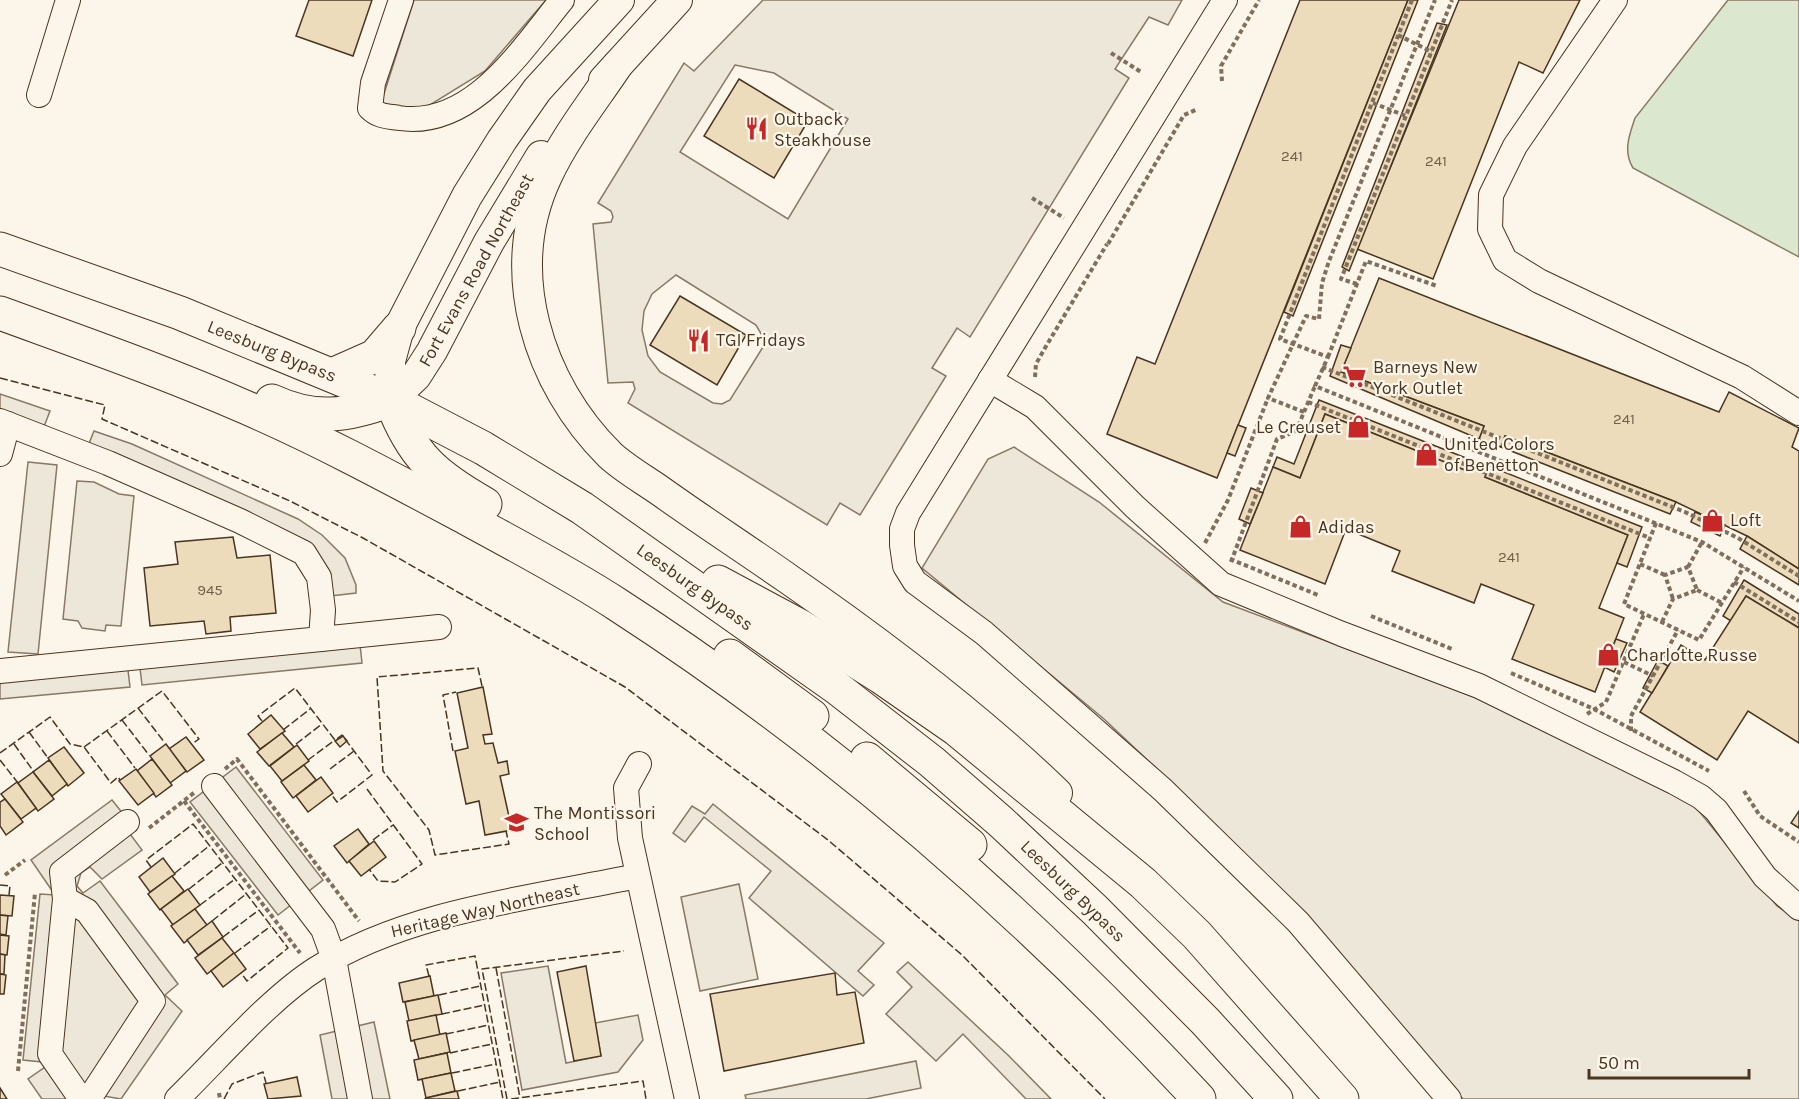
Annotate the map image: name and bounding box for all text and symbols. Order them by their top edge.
place label: Outback Steakhouse [774,108,871,151]
restaurant icon: Outback Steakhouse [743,116,769,142]
house number: 241 [1281,147,1303,165]
house number: 241 [1425,152,1447,170]
street label: Fort Evans Road Northeast [414,169,538,370]
street label: Leesburg Bypass [204,315,340,387]
restaurant icon: TGI Fridays [685,327,711,353]
place label: TGI Fridays [716,329,806,351]
place label: Barneys New York Outlet [1373,356,1477,399]
supermarket icon: Barneys New York Outlet [1342,364,1368,390]
house number: 241 [1613,410,1635,428]
shop icon: Le Creuset [1346,414,1372,440]
place label: Le Creuset [1256,416,1341,438]
place label: United Colors of Benetton [1444,433,1555,476]
shop icon: United Colors of Benetton [1413,441,1439,467]
shop icon: Loft [1699,507,1725,533]
place label: Loft [1730,509,1761,531]
shop icon: Adidas [1287,514,1313,540]
place label: Adidas [1318,516,1374,538]
street label: Leesburg Bypass [632,539,758,635]
house number: 241 [1498,548,1520,566]
house number: 945 [197,581,223,599]
shop icon: Charlotte Russe [1596,642,1622,668]
place label: Charlotte Russe [1627,644,1757,666]
place label: The Montissori School [534,802,656,845]
school or university icon: The Montissori School [503,810,529,836]
street label: Leesburg Bypass [1016,835,1130,947]
street label: Heritage Way Northeast [388,877,582,942]
scale bar [1589,1042,1750,1080]
text: 50 m [1598,1052,1640,1074]

